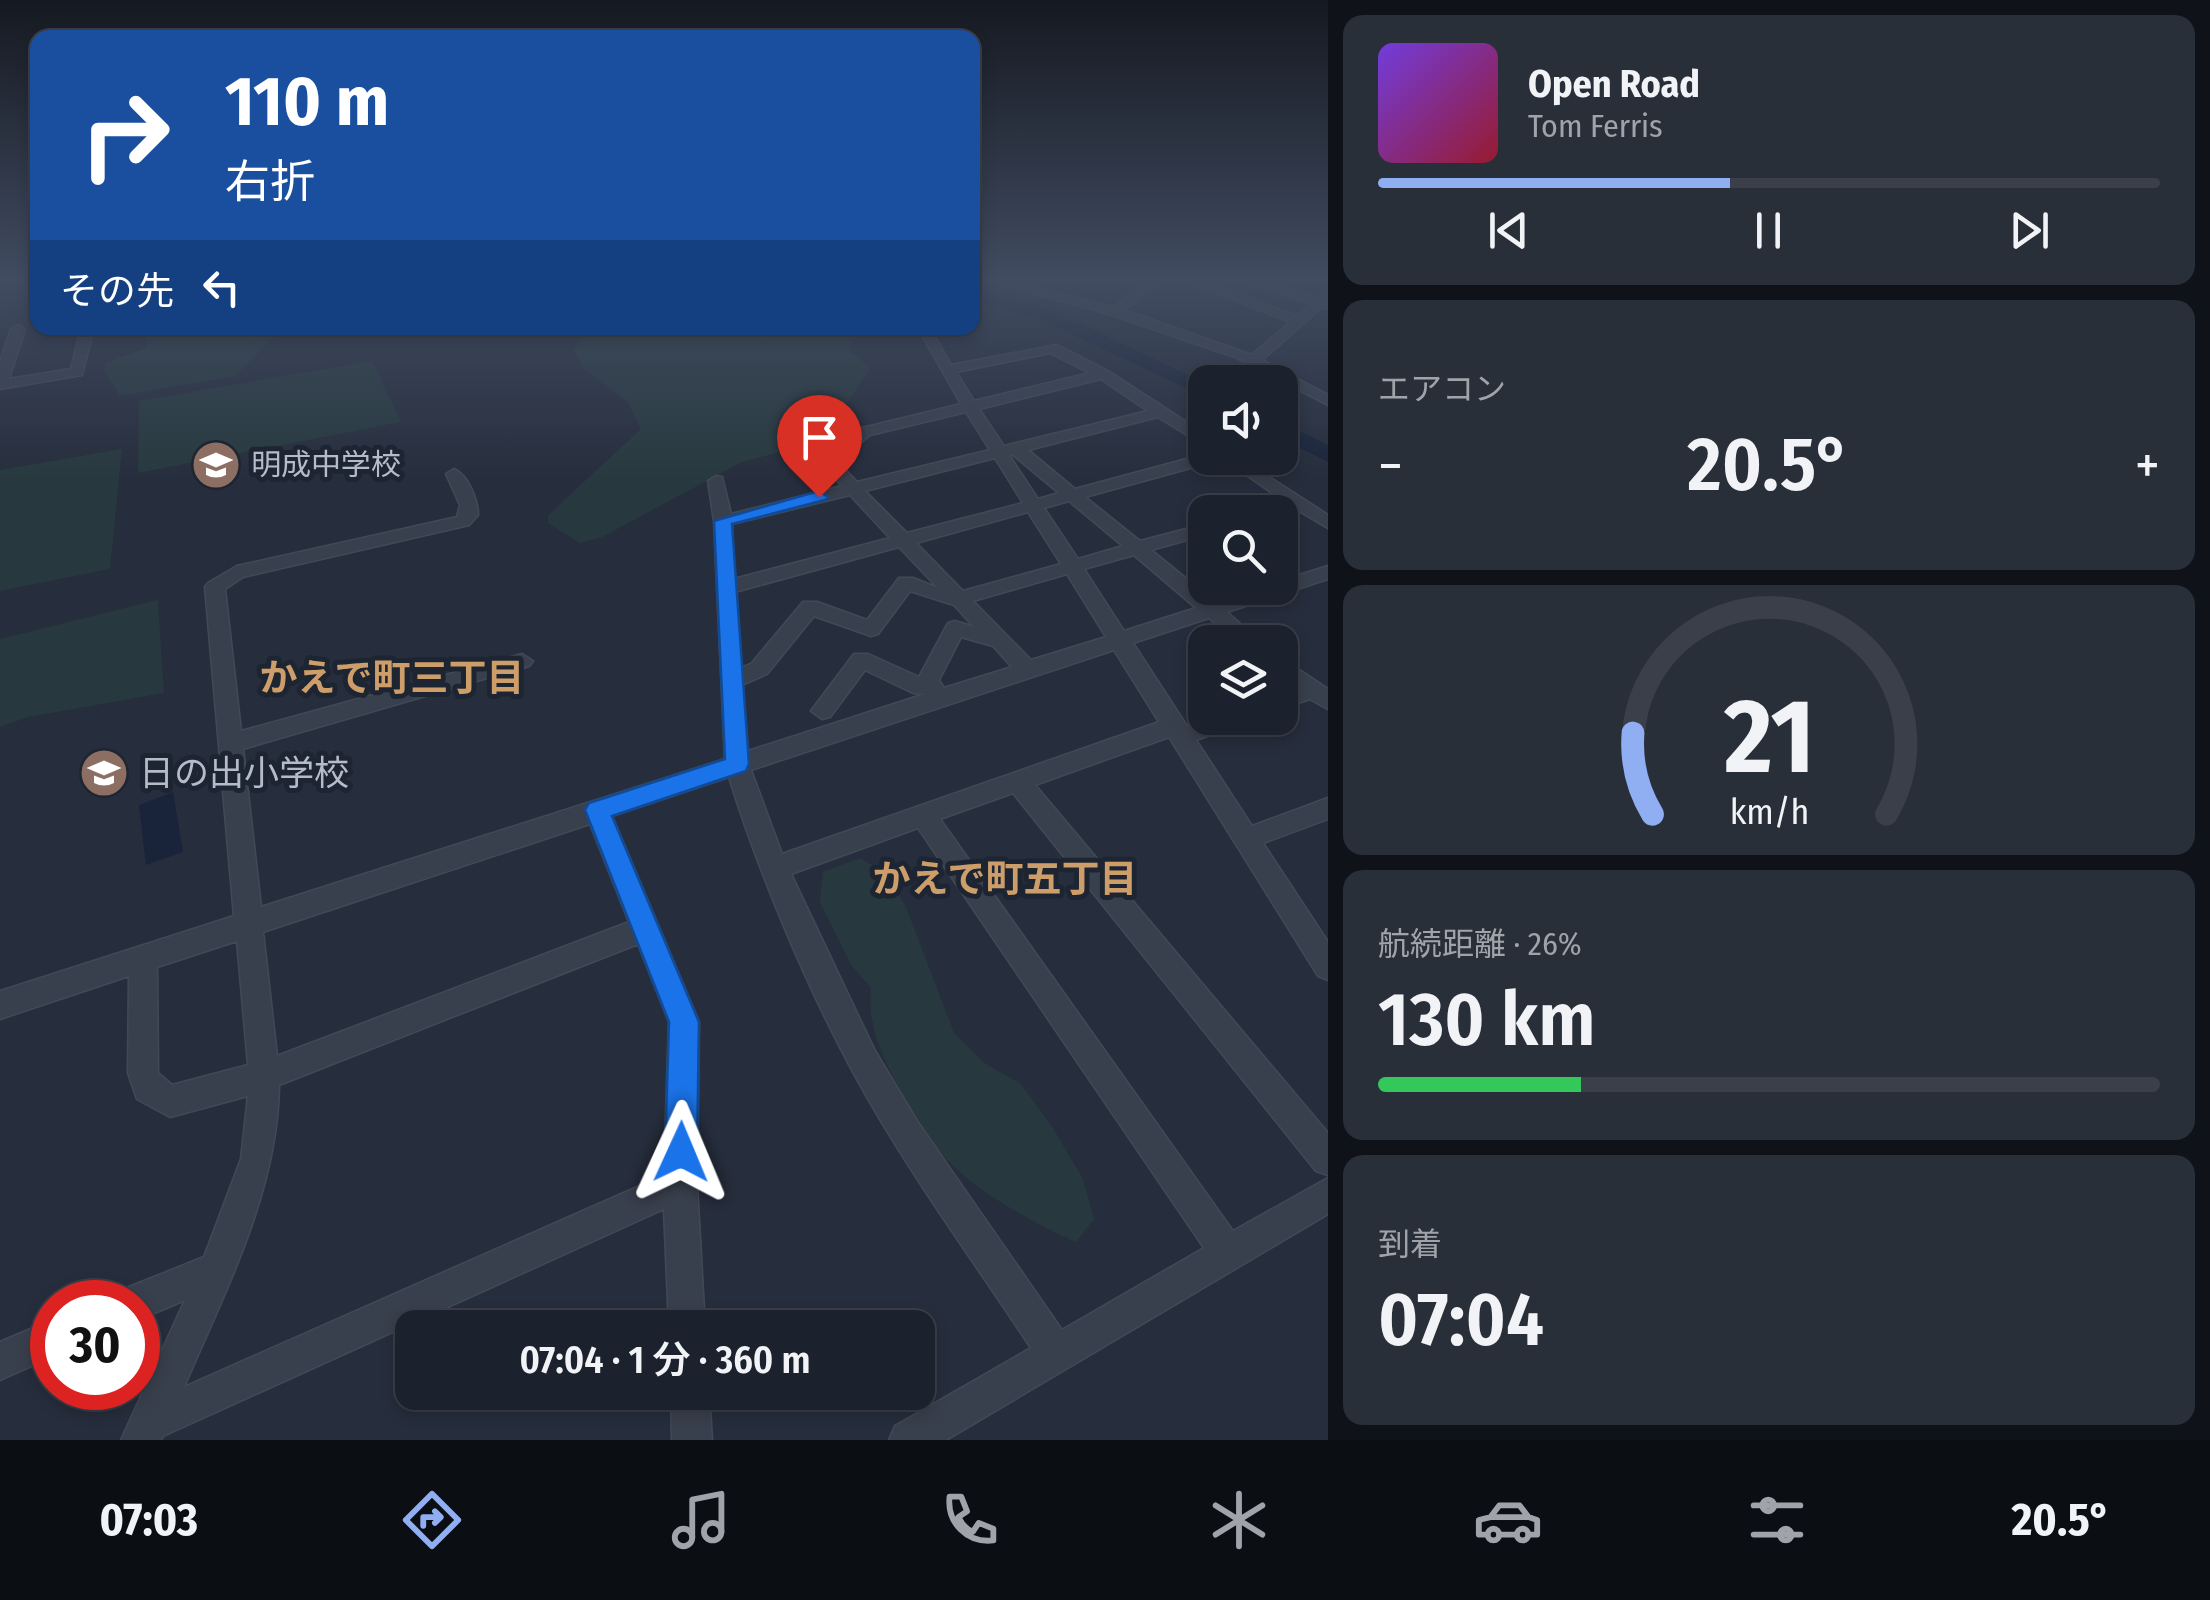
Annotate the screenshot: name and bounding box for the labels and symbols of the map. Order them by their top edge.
pin [777,395,862,498]
school or university icon: 明成中学校 [190,439,242,491]
place label: 明成中学校 [251,447,401,483]
district label: かえで町三丁目 [260,655,524,701]
school or university icon: 日の出小学校 [78,747,130,799]
place label: 日の出小学校 [139,752,349,794]
district label: かえで町五丁目 [873,856,1137,902]
position arrow [629,1100,733,1204]
speed limit sign: 30 [30,1280,160,1410]

